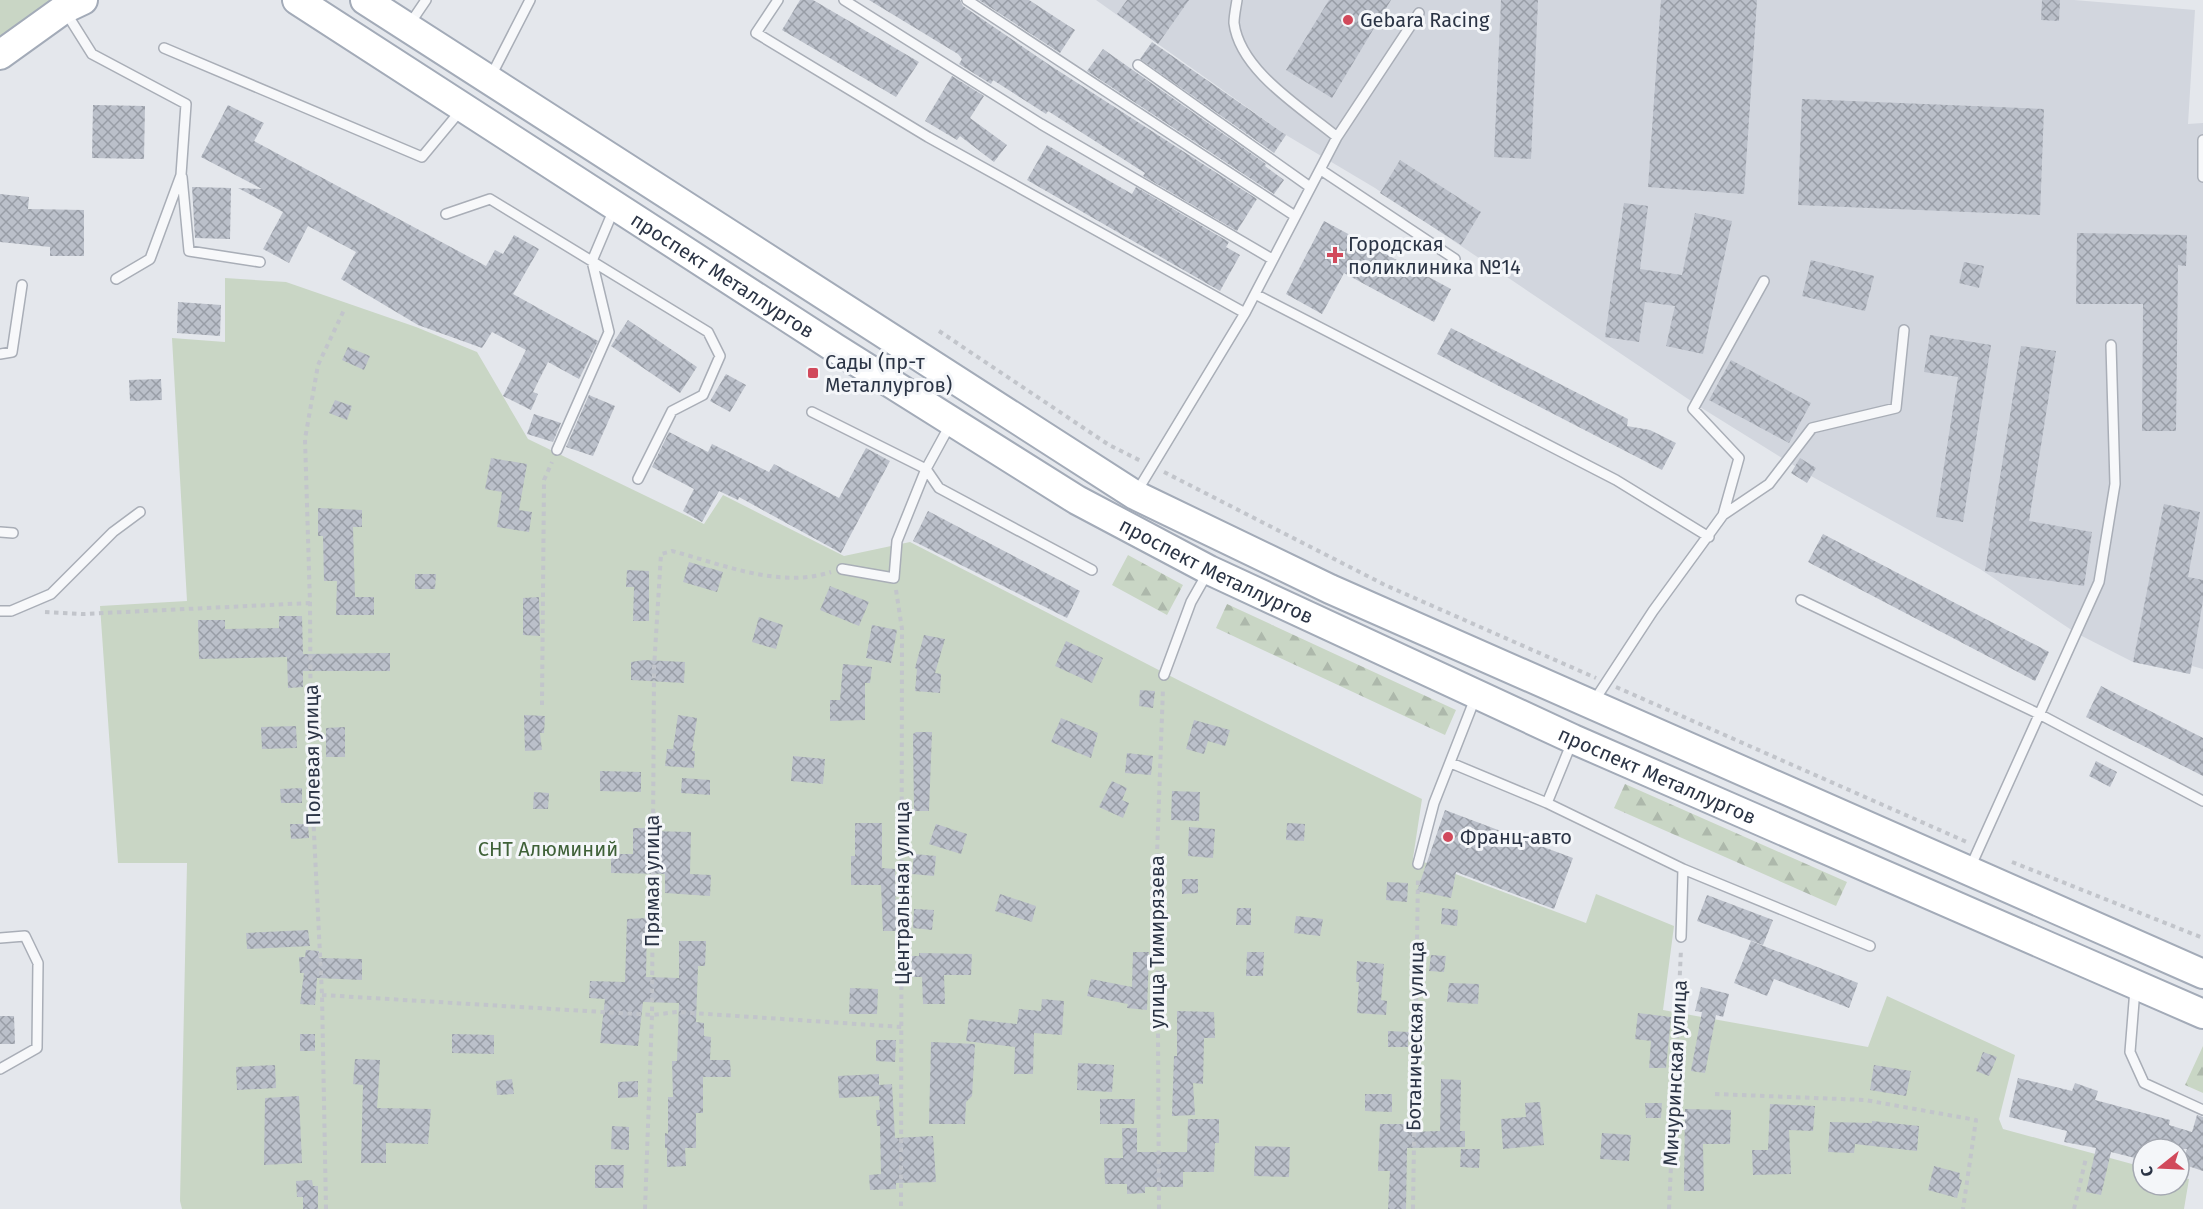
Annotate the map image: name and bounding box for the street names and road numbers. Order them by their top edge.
street label: проспект Металлургов [627,207,819,343]
street label: проспект Металлургов [1115,513,1317,629]
street label: Полевая улица [299,684,325,826]
street label: проспект Металлургов [1554,722,1760,829]
street label: Центральная улица [890,801,914,985]
street label: Прямая улица [640,815,664,947]
street label: улица Тимирязева [1145,855,1169,1029]
street label: Ботаническая улица [1401,941,1429,1131]
street label: Мичуринская улица [1658,979,1692,1167]

